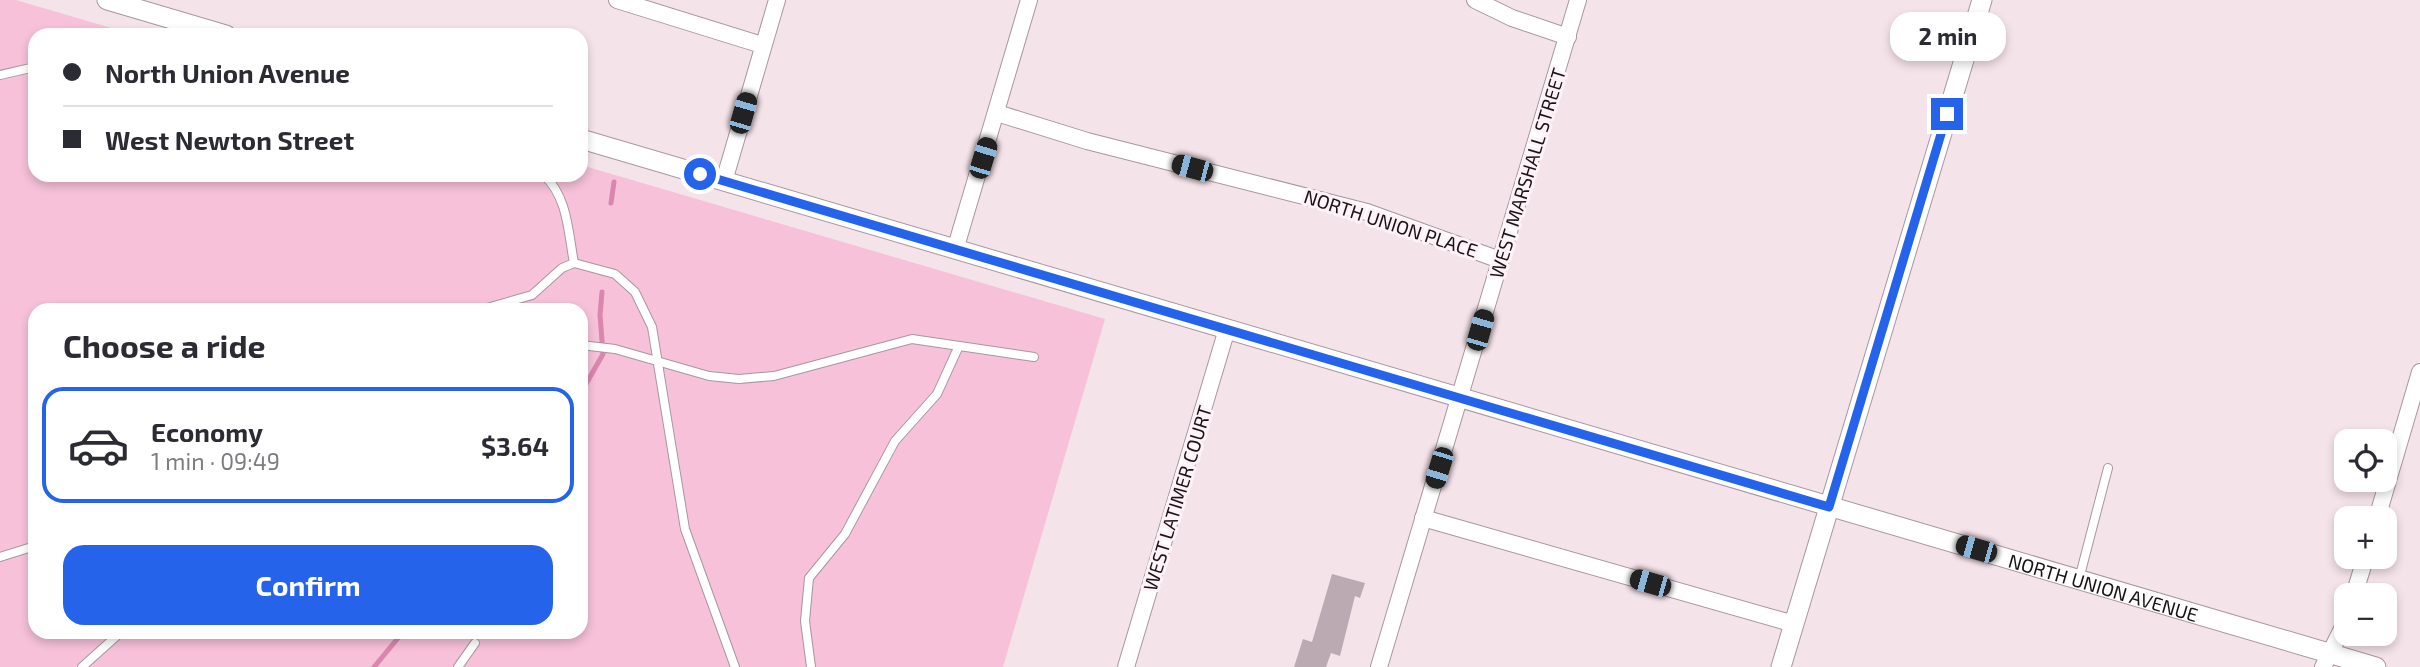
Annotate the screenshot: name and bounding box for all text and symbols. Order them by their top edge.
callout: 2 min [1889,12,2005,61]
text: 2 min [1919,22,1977,50]
text: North Union Avenue [105,57,350,88]
street label: WEST MARSHALL STREET [1484,65,1570,281]
car [728,90,759,136]
route end [1931,98,1963,130]
text: West Newton Street [105,124,354,155]
car [967,135,1000,181]
car [1169,152,1216,184]
route start [684,158,716,190]
street label: NORTH UNION PLACE [1301,184,1481,262]
car [1465,307,1496,353]
text: Choose a ride [63,326,266,364]
street label: WEST LATIMER COURT [1138,403,1216,593]
icon: car [67,414,130,477]
text: Economy [151,416,263,447]
map controls [2334,429,2397,646]
button: locate [2334,429,2397,492]
text: $3.64 [481,430,549,461]
car [1423,445,1456,491]
text: 1 min · 09:49 [151,447,280,475]
button: + [2334,506,2397,569]
car [1953,533,2000,565]
button: Confirm [63,545,553,625]
street label: NORTH UNION AVENUE [2006,548,2201,626]
car [1627,567,1674,599]
button: − [2334,583,2397,646]

